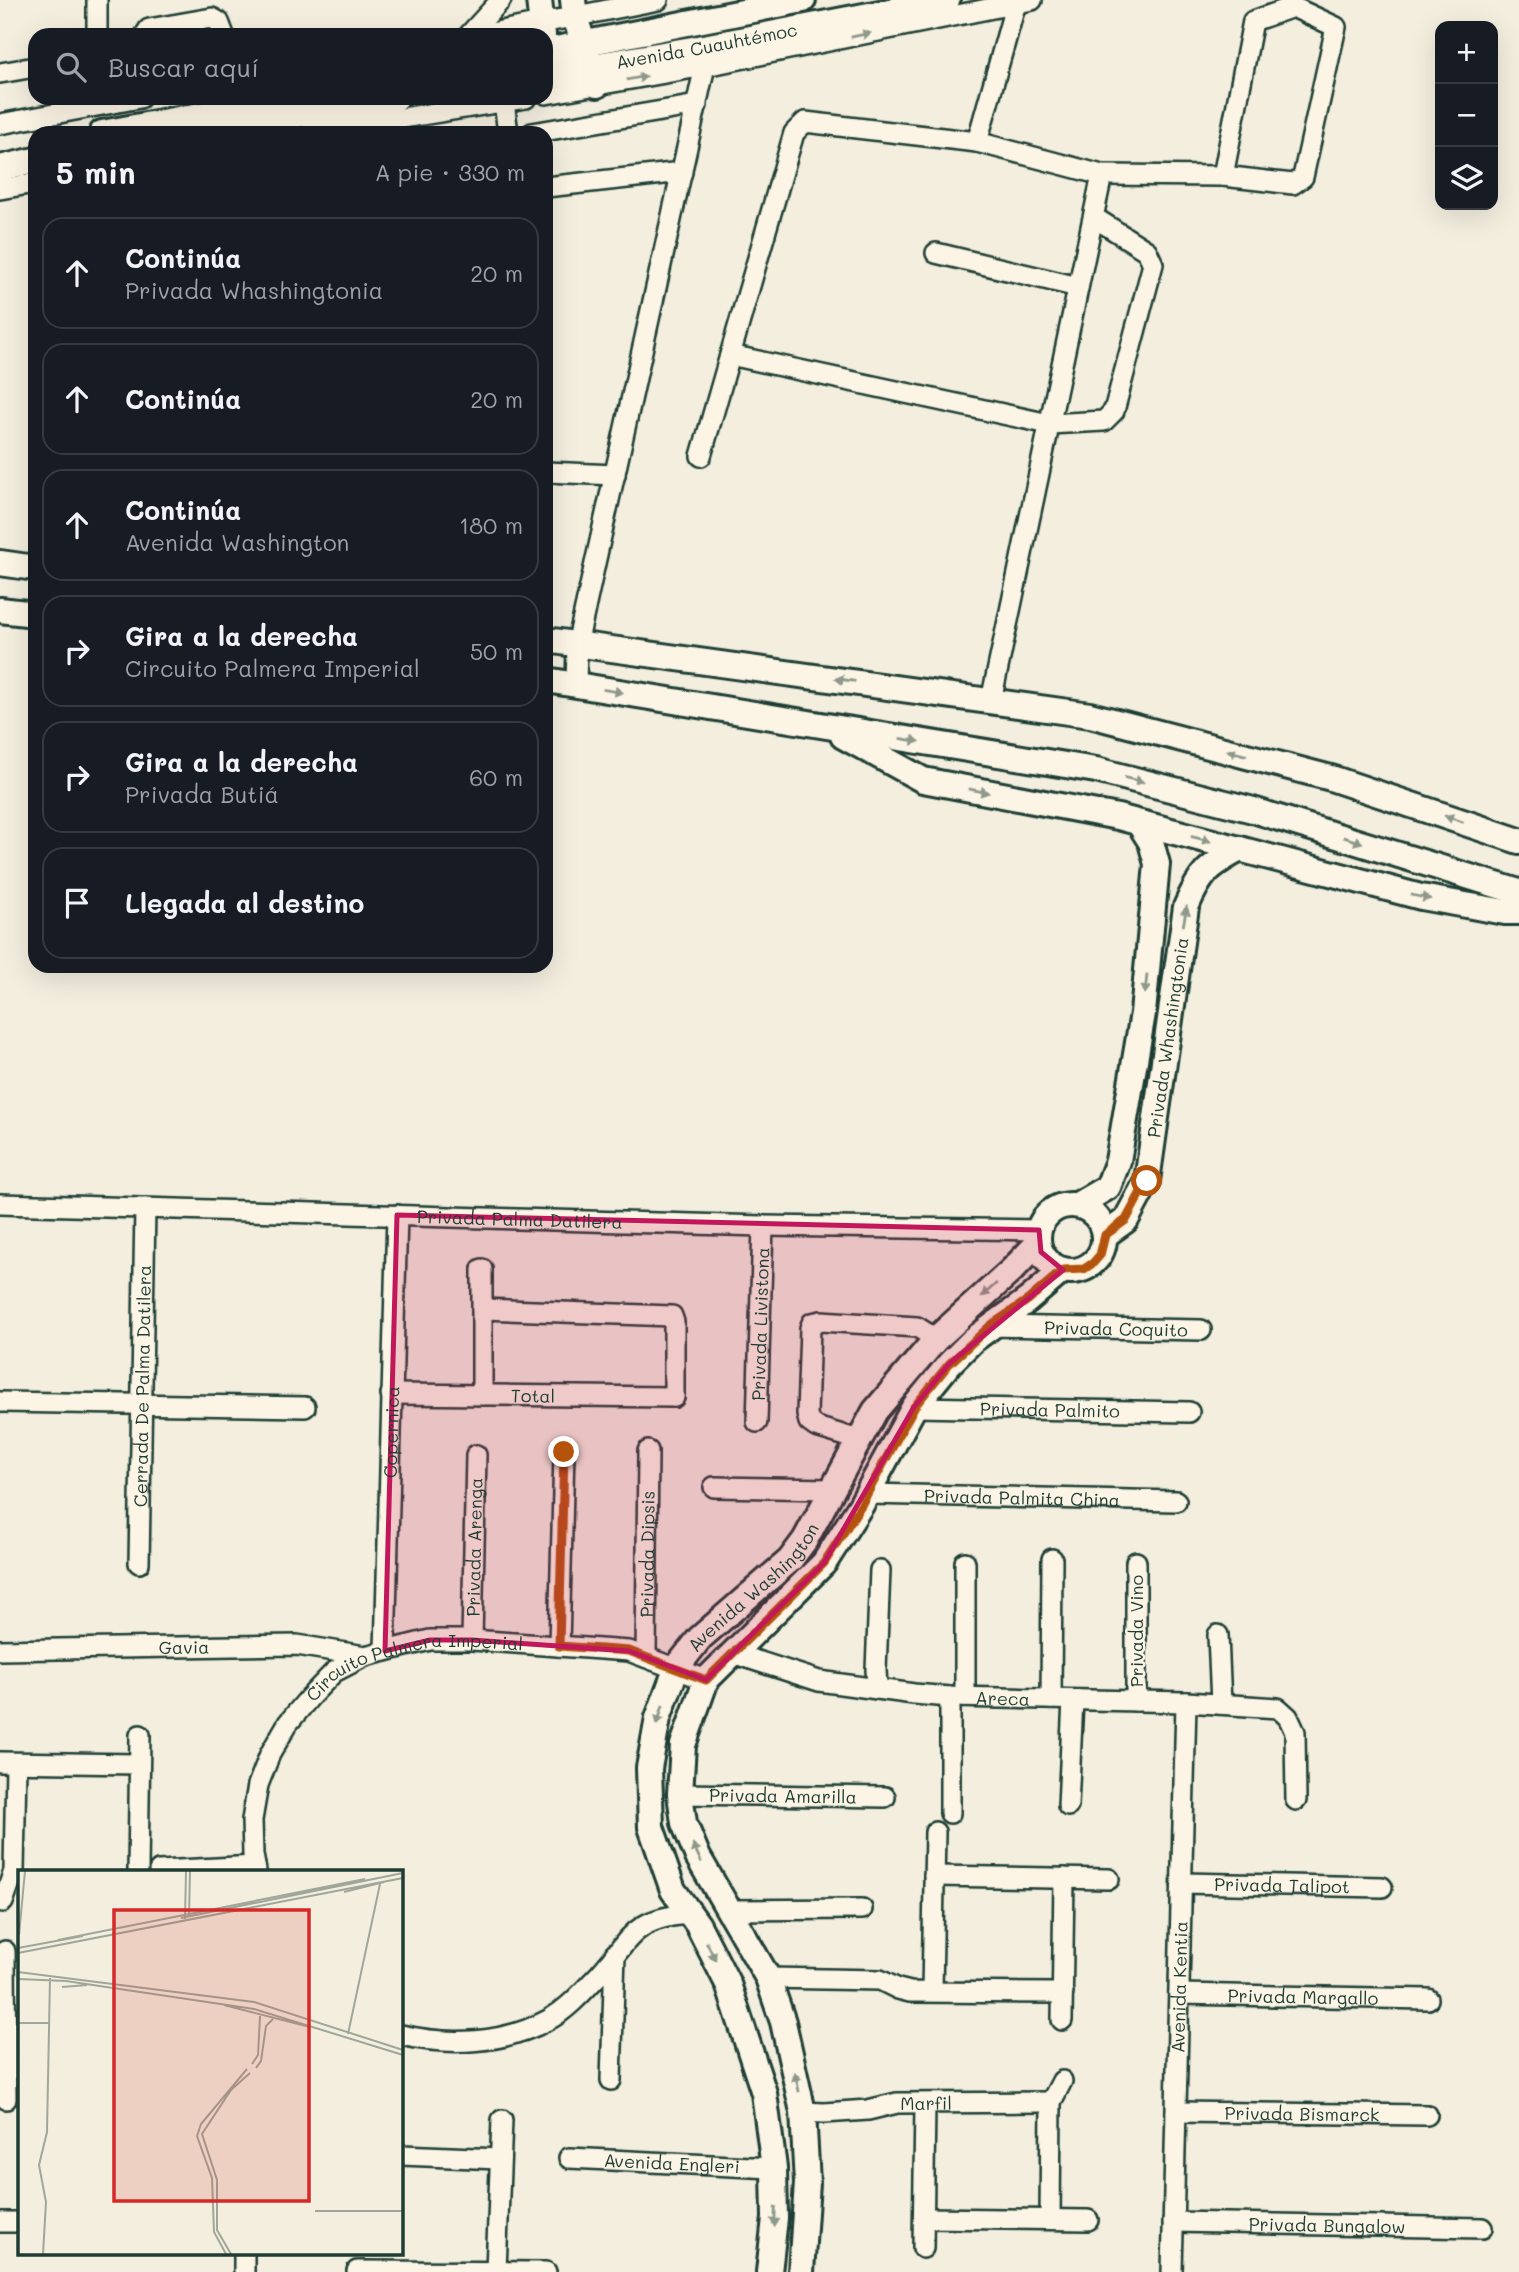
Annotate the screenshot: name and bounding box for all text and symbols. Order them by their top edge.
street label: Avenida Cuauhtémoc [614,17,799,74]
map controls [1435,21,1498,210]
button: + [1435,21,1498,84]
search box [28,28,553,105]
one-way arrow [850,29,872,40]
icon: search [52,48,90,86]
text: Buscar aquí [108,50,259,84]
one-way arrow [626,73,648,84]
button: − [1435,84,1498,147]
button: layers [1435,147,1498,210]
text: 5 min [56,152,136,192]
text: A pie · 330 m [375,157,525,187]
text: Continúa [125,241,241,275]
icon: ahead [58,254,96,292]
text: 20 m [470,258,523,288]
text: Privada Whashingtonia [125,275,383,305]
icon: ahead [58,380,96,418]
text: Continúa [125,382,241,416]
text: 20 m [470,384,523,414]
text: Continúa [125,493,241,527]
icon: ahead [58,506,96,544]
text: 180 m [459,510,523,540]
text: Avenida Washington [125,527,349,557]
text: Gira a la derecha [125,619,358,653]
icon: right [58,632,96,670]
text: 50 m [470,636,523,666]
text: Circuito Palmera Imperial [125,653,420,683]
one-way arrow [834,675,856,686]
one-way arrow [602,686,624,697]
one-way arrow [899,735,921,746]
text: Gira a la derecha [125,745,358,779]
one-way arrow [1226,747,1248,758]
icon: right [58,758,96,796]
text: 60 m [469,762,523,792]
one-way arrow [1123,775,1145,786]
text: Privada Butiá [125,779,279,809]
one-way arrow [968,786,990,797]
one-way arrow [1444,813,1465,824]
one-way arrow [1190,834,1212,845]
one-way arrow [1343,836,1364,846]
icon: arrive [58,884,96,922]
text: Llegada al destino [125,886,364,920]
one-way arrow [1410,892,1432,903]
one-way arrow [1180,905,1191,927]
street label: Privada Whashingtonia [1141,936,1194,1139]
one-way arrow [1140,974,1151,996]
route start [1131,1165,1162,1196]
street label: Privada Palma Datilera [417,1204,623,1234]
street label: Privada Livistona [746,1247,774,1401]
street label: Cerrada De Palma Datilera [128,1265,156,1507]
one-way arrow [980,1282,998,1298]
street label: Privada Coquito [1044,1315,1188,1342]
street label: Total [511,1383,555,1408]
street label: Copernica [378,1386,404,1478]
street label: Privada Palmito [980,1396,1120,1423]
route end [548,1436,579,1467]
street label: Privada Arenga [461,1477,488,1617]
street label: Privada Palmita China [924,1483,1120,1512]
street label: Privada Dipsis [634,1491,660,1617]
street label: Avenida Washington [682,1519,824,1656]
street label: Privada Vino [1124,1574,1148,1687]
street label: Circuito Palmera Imperial [300,1628,524,1706]
street label: Gavia [158,1634,210,1659]
street label: Areca [975,1686,1030,1711]
one-way arrow [655,1705,665,1726]
street label: Privada Amarilla [709,1782,857,1809]
one-way arrow [691,1843,703,1863]
inset map [18,1870,402,2254]
street label: Privada Talipot [1214,1872,1350,1898]
street label: Avenida Kentia [1165,1921,1193,2053]
one-way arrow [706,1941,717,1961]
street label: Privada Margallo [1227,1983,1379,2010]
one-way arrow [791,2071,802,2093]
street label: Marfil [900,2091,952,2115]
street label: Privada Bismarck [1224,2101,1380,2126]
street label: Avenida Engleri [603,2148,741,2178]
one-way arrow [769,2206,780,2228]
street label: Privada Bungalow [1248,2211,1405,2239]

